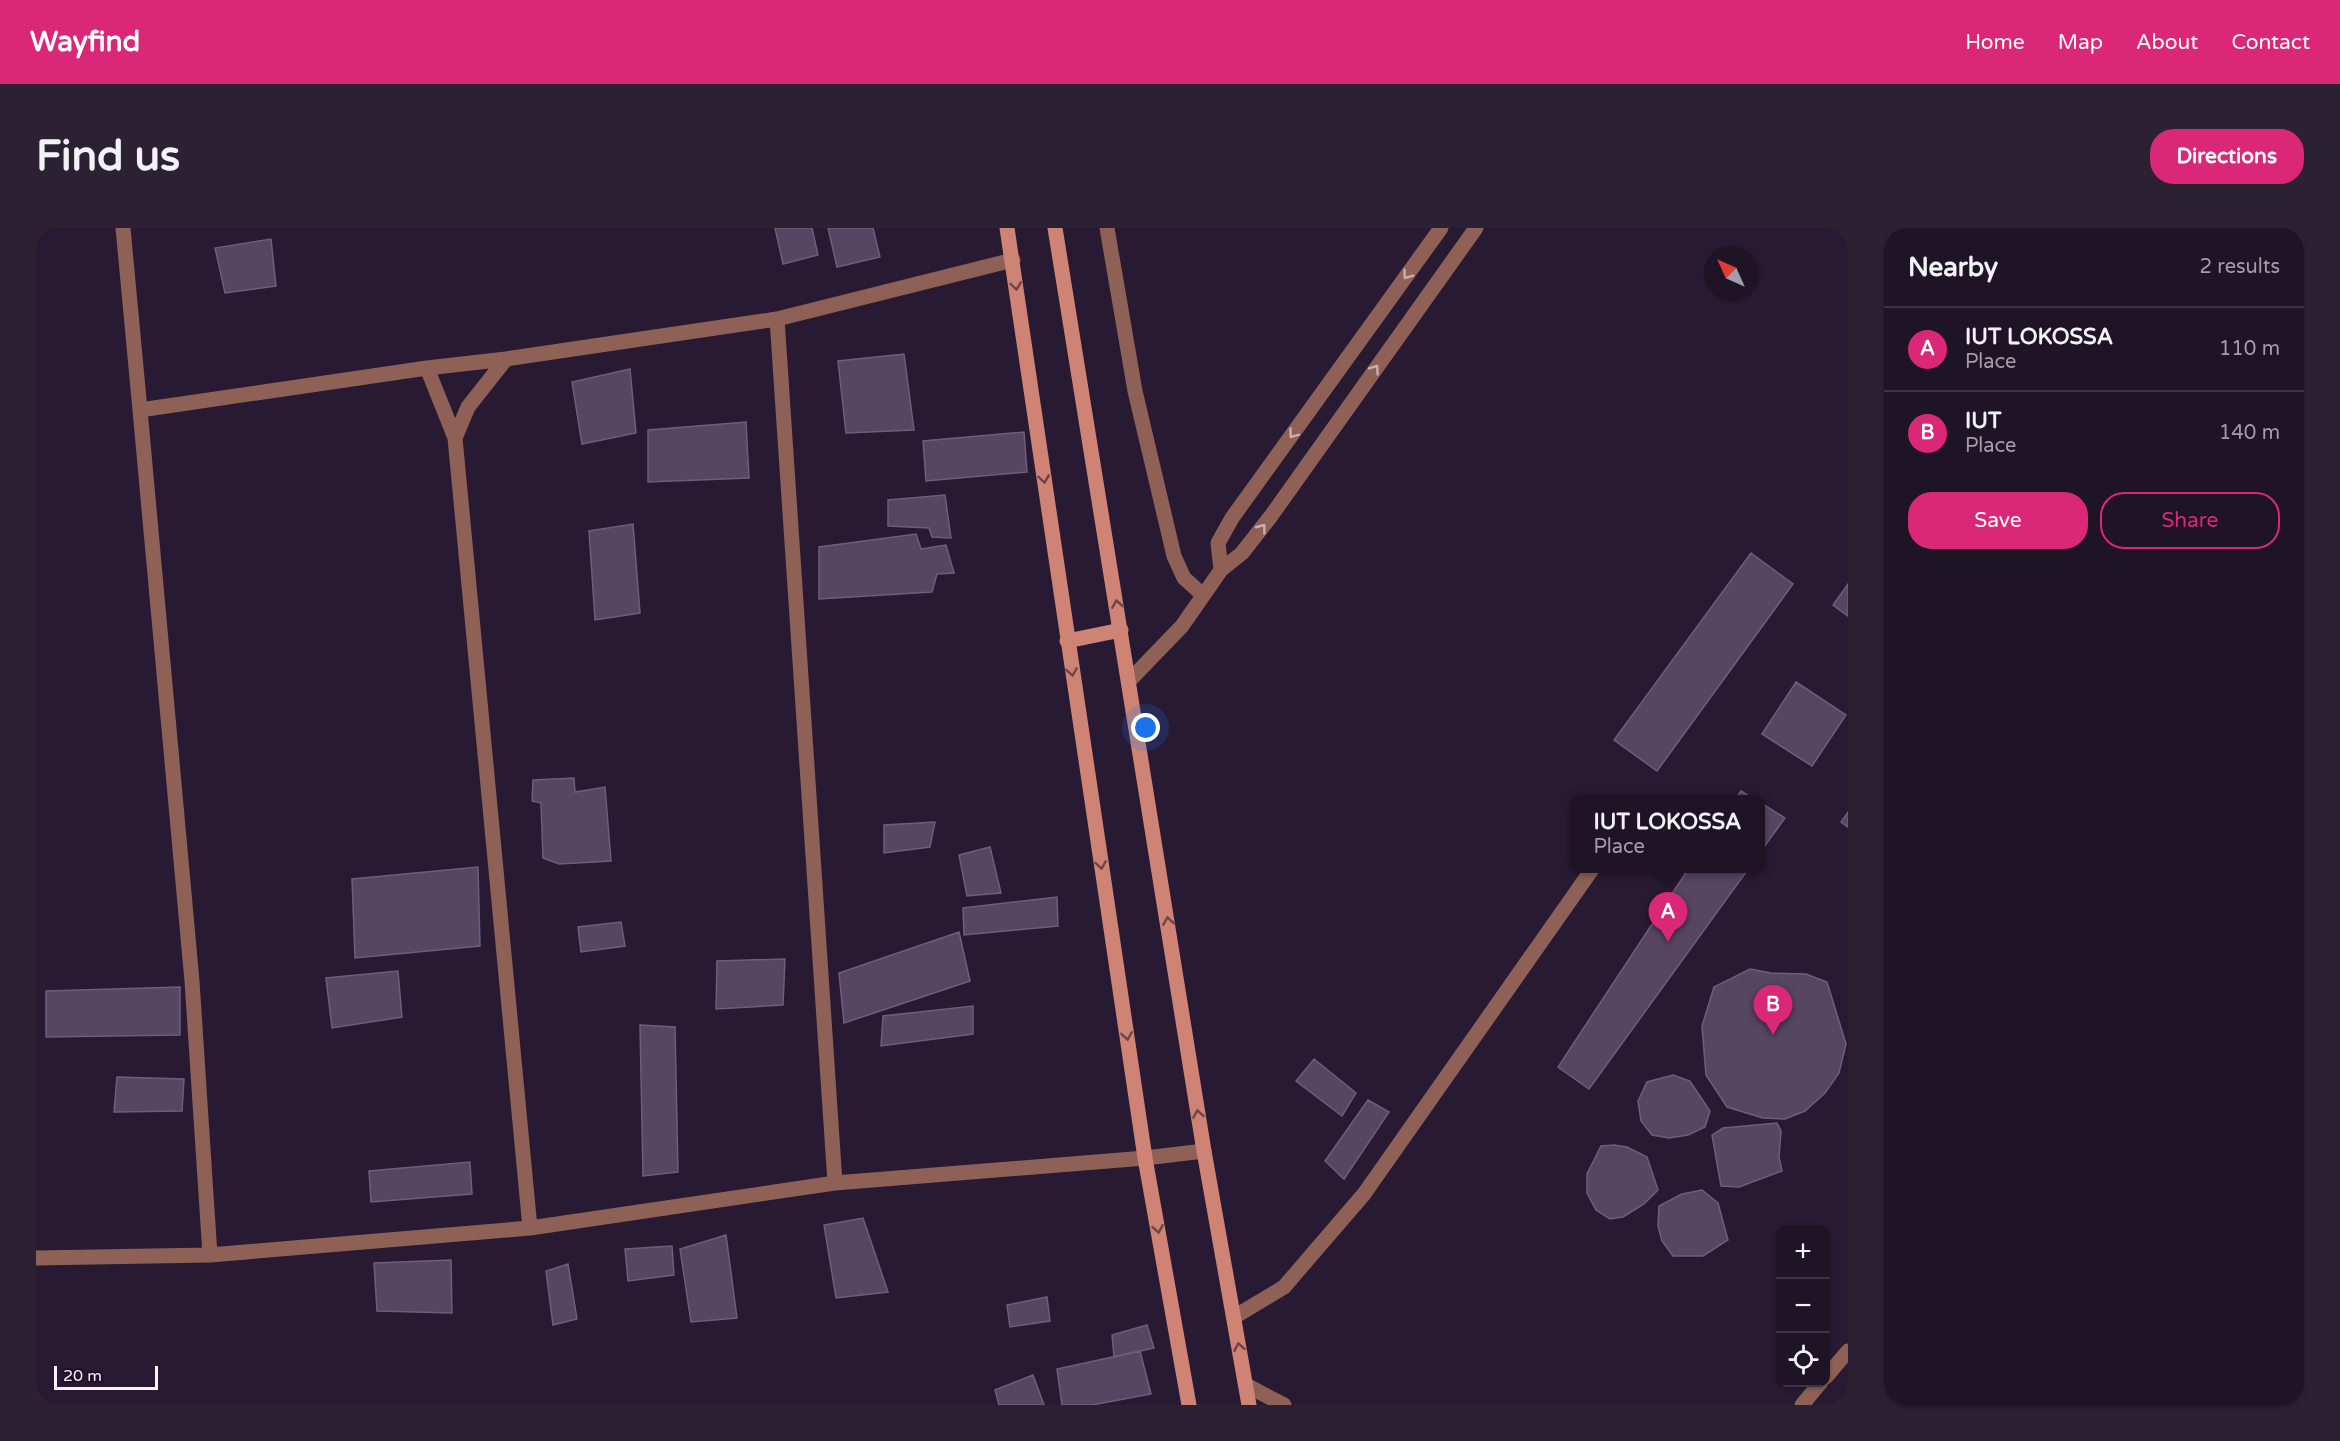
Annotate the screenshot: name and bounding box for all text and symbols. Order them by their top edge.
text: Wayfind [30,25,140,59]
text: Home [1965,30,2025,55]
text: Map [2058,30,2103,55]
text: About [2136,30,2198,55]
text: Contact [2231,30,2310,55]
button: Directions [2150,129,2304,184]
text: Find us [36,131,180,182]
north arrow [1704,246,1758,300]
text: Nearby [1908,252,1998,283]
text: 2 results [2200,255,2280,279]
one-way arrow [1403,269,1414,280]
one-way arrow [1010,281,1022,290]
text: IUT LOKOSSA [1965,324,2113,350]
text: A [1920,337,1935,361]
text: 110 m [2219,337,2280,361]
text: Place [1965,350,2016,374]
one-way arrow [1368,365,1379,376]
text: IUT [1965,408,2001,434]
text: B [1921,421,1934,445]
text: 140 m [2219,421,2280,445]
one-way arrow [1289,427,1300,438]
text: Place [1965,434,2016,458]
one-way arrow [1037,474,1049,483]
button: Save [1908,492,2088,549]
button: Share [2100,492,2280,549]
one-way arrow [1254,524,1265,535]
one-way arrow [1111,600,1124,610]
one-way arrow [1065,667,1077,676]
your location [1131,713,1160,742]
popup [1570,795,1765,873]
text: IUT LOKOSSA [1593,809,1742,835]
text: Place [1593,835,1645,859]
one-way arrow [1094,860,1106,869]
pin: A [1648,892,1688,942]
one-way arrow [1162,917,1174,926]
pin: B [1754,986,1792,1035]
one-way arrow [1120,1032,1132,1041]
one-way arrow [1193,1109,1205,1119]
one-way arrow [1151,1224,1164,1234]
map controls [1776,1225,1830,1387]
button: + [1776,1225,1830,1279]
button: − [1776,1279,1830,1333]
button: locate [1776,1333,1830,1387]
one-way arrow [1233,1343,1246,1353]
scale bar [54,1363,158,1390]
text: 20 m [63,1366,102,1386]

